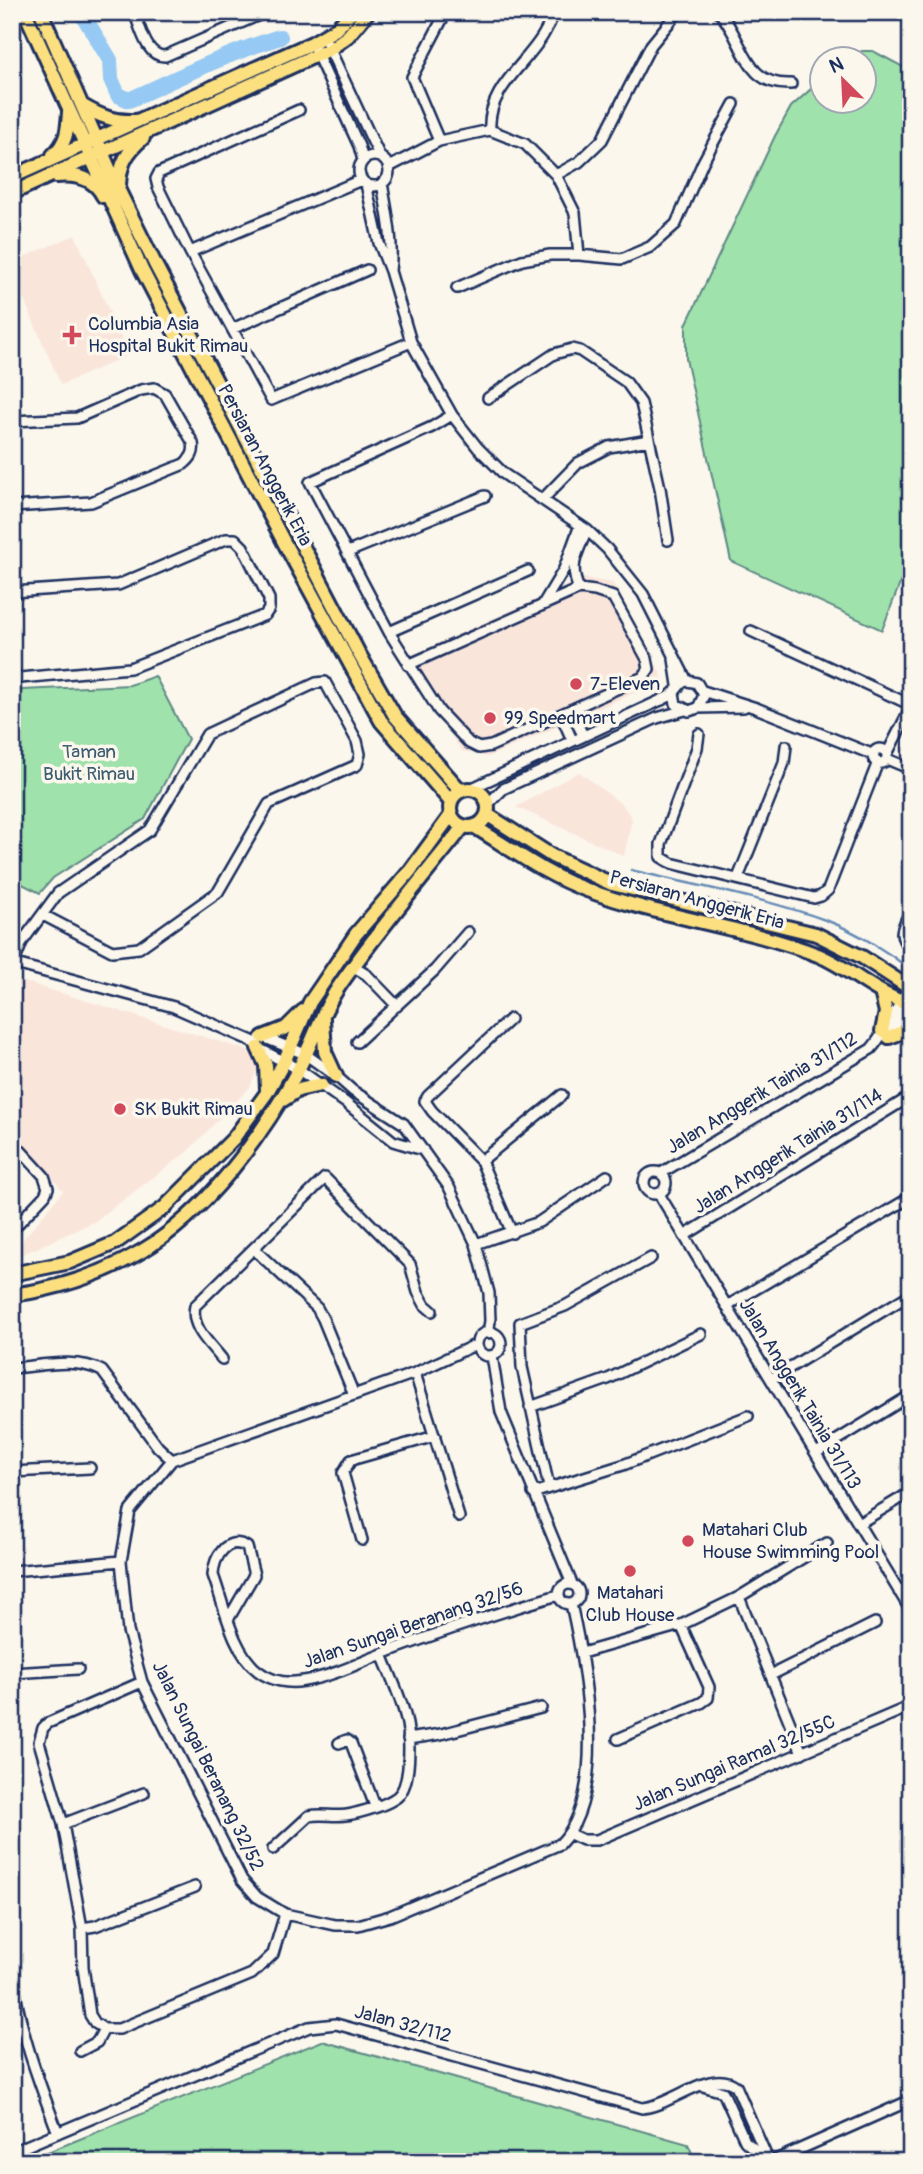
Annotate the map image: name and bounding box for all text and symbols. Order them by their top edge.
north arrow [808,46,878,116]
text: N [826,52,847,79]
place label: Columbia Asia Hospital Bukit Rimau [88,312,248,358]
marker: Columbia Asia Hospital Bukit Rimau [62,325,82,345]
street label: Persiaran Anggerik Eria [212,380,318,550]
place label: 7-Eleven [590,672,660,696]
marker: 7-Eleven [568,676,584,692]
place label: 99 Speedmart [504,706,616,730]
marker: 99 Speedmart [482,710,498,726]
park label: Taman Bukit Rimau [43,740,135,786]
street label: Persiaran Anggerik Eria [607,865,787,935]
street label: Jalan Anggerik Tainia 31/112 [662,1027,862,1159]
street label: Jalan Anggerik Tainia 31/114 [689,1083,887,1219]
place label: SK Bukit Rimau [134,1097,253,1121]
marker: SK Bukit Rimau [112,1101,128,1117]
street label: Jalan Anggerik Tainia 31/113 [734,1294,866,1494]
place label: Matahari Club House Swimming Pool [702,1518,879,1564]
marker: Matahari Club House Swimming Pool [680,1533,696,1549]
marker: Matahari Club House [622,1563,638,1579]
street label: Jalan Sungai Beranang 32/56 [300,1576,526,1674]
place label: Matahari Club House [586,1581,675,1627]
street label: Jalan Sungai Beranang 32/52 [147,1657,269,1875]
street label: Jalan Sungai Ramal 32/55C [629,1709,839,1817]
street label: Jalan 32/112 [352,2000,454,2048]

